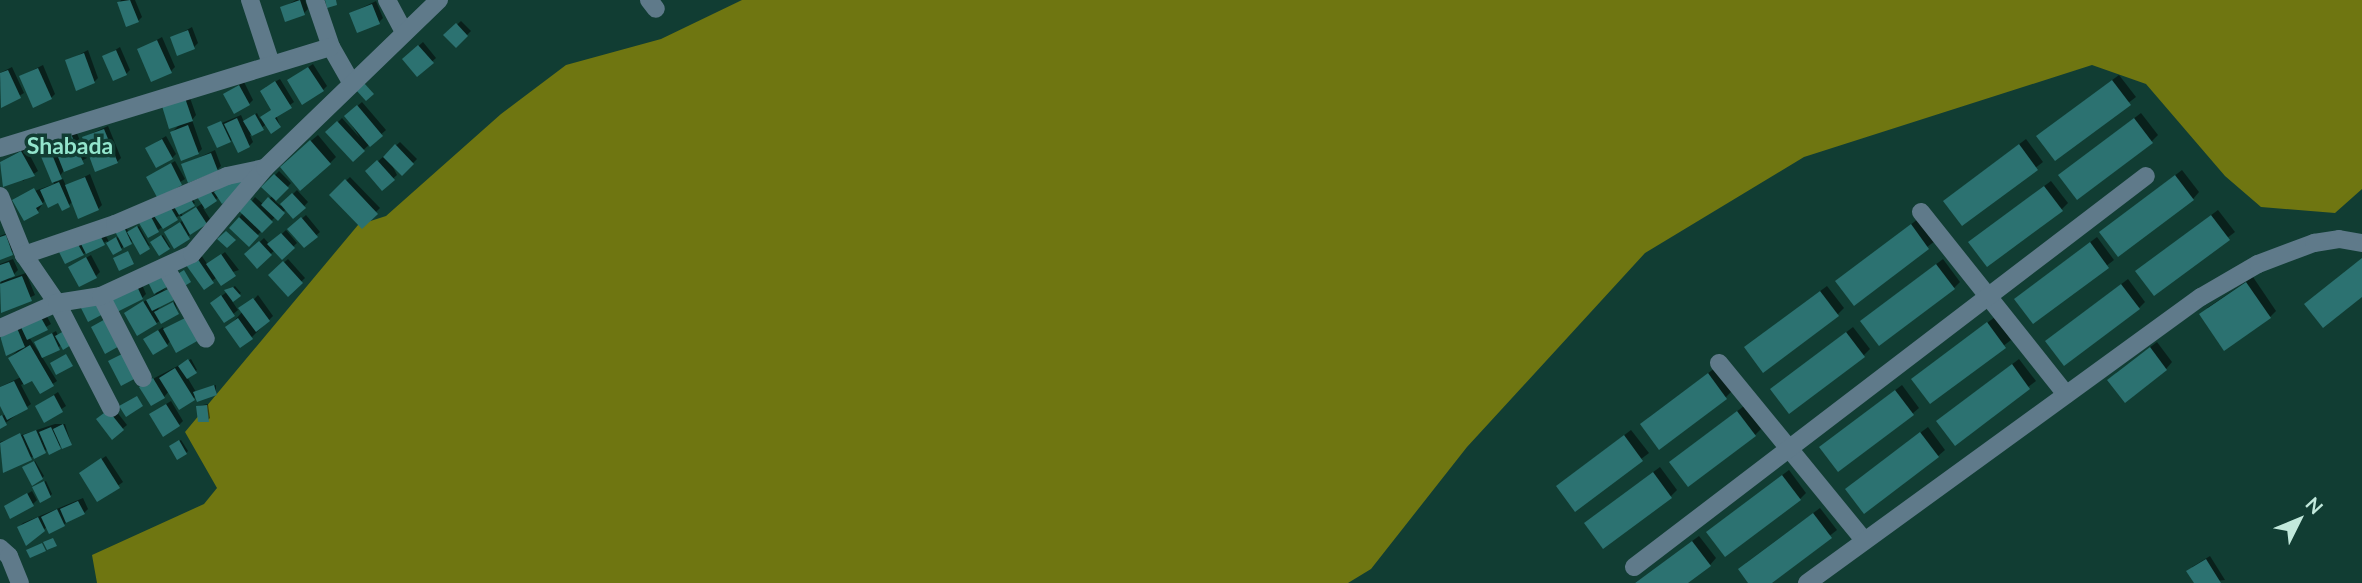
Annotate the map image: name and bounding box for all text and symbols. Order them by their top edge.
district label: Shabada [27,131,113,159]
north arrow [2264,485,2334,555]
text: N [2301,492,2328,519]

